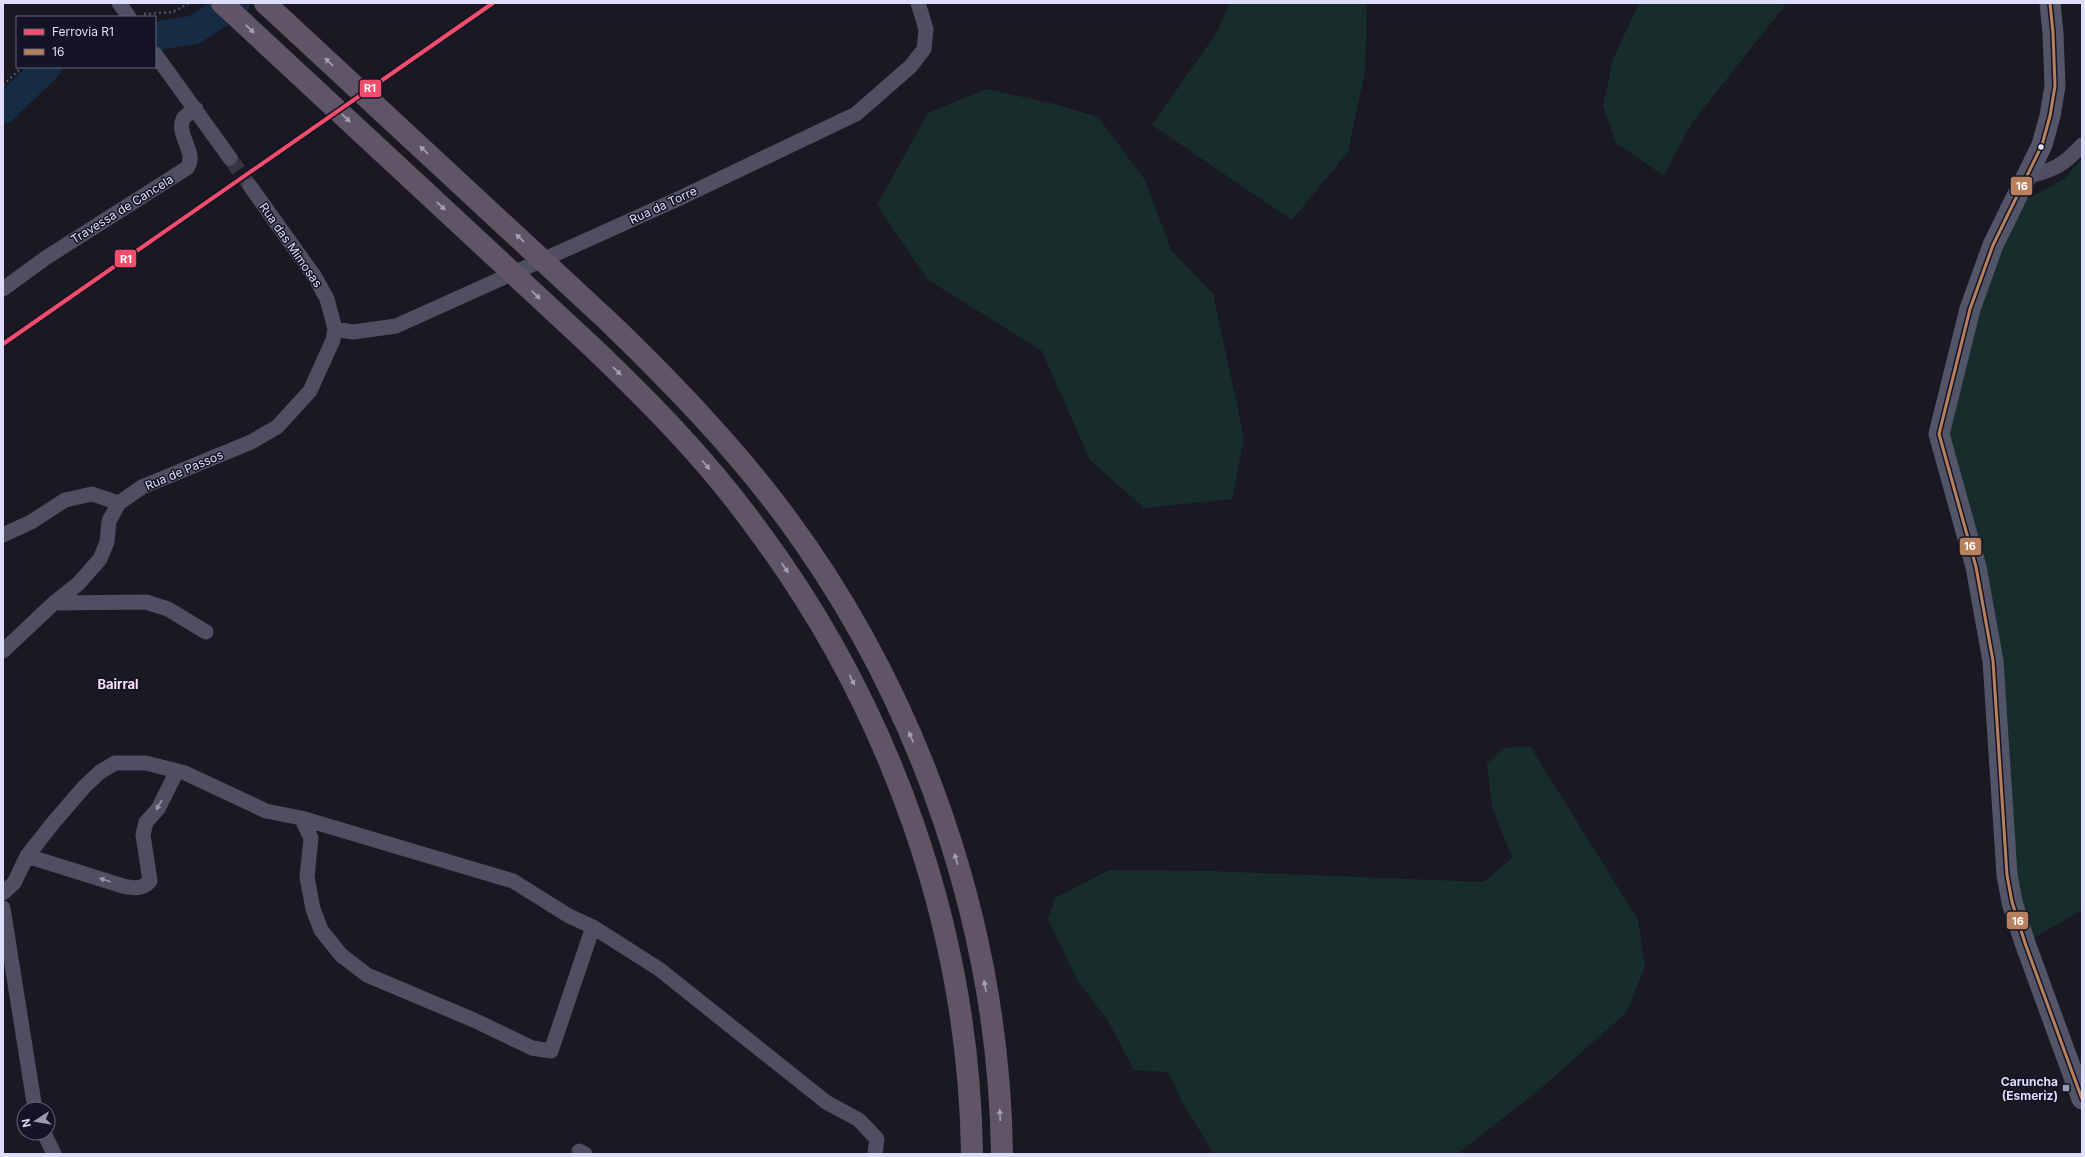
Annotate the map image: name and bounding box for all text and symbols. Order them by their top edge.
legend [16,16,156,68]
text: Ferrovia R1 [52,24,114,39]
one-way arrow [245,25,255,34]
text: 16 [52,44,64,59]
one-way arrow [324,57,334,66]
line badge: R1 [359,79,382,98]
text: R1 [364,81,376,95]
one-way arrow [341,113,351,122]
unlabelled marker [2036,142,2046,152]
one-way arrow [419,145,430,154]
street label: Travessa de Cancela [68,171,176,247]
line badge: 16 [2010,176,2033,196]
text: 16 [2016,179,2028,193]
street label: Rua da Torre [627,183,699,227]
street label: Rua das Mimosas [256,200,326,290]
one-way arrow [436,201,446,211]
one-way arrow [514,234,525,243]
line badge: R1 [114,249,137,268]
text: R1 [120,252,132,266]
one-way arrow [531,290,541,299]
one-way arrow [612,366,622,376]
street label: Rua de Passos [143,447,225,493]
one-way arrow [702,460,711,471]
line badge: 16 [1959,537,1982,556]
text: 16 [1964,539,1976,553]
one-way arrow [782,563,789,574]
one-way arrow [849,674,855,686]
district label: Bairral [97,676,139,692]
one-way arrow [908,731,914,743]
one-way arrow [156,799,163,811]
one-way arrow [953,853,959,865]
one-way arrow [98,877,110,883]
line badge: 16 [2006,911,2029,930]
text: 16 [2012,914,2024,928]
one-way arrow [982,980,988,992]
place label: Caruncha (Esmeriz) [2001,1074,2058,1103]
marker: Caruncha (Esmeriz) [2061,1083,2071,1093]
north arrow [16,1101,56,1141]
one-way arrow [997,1108,1003,1121]
text: N [18,1118,34,1129]

